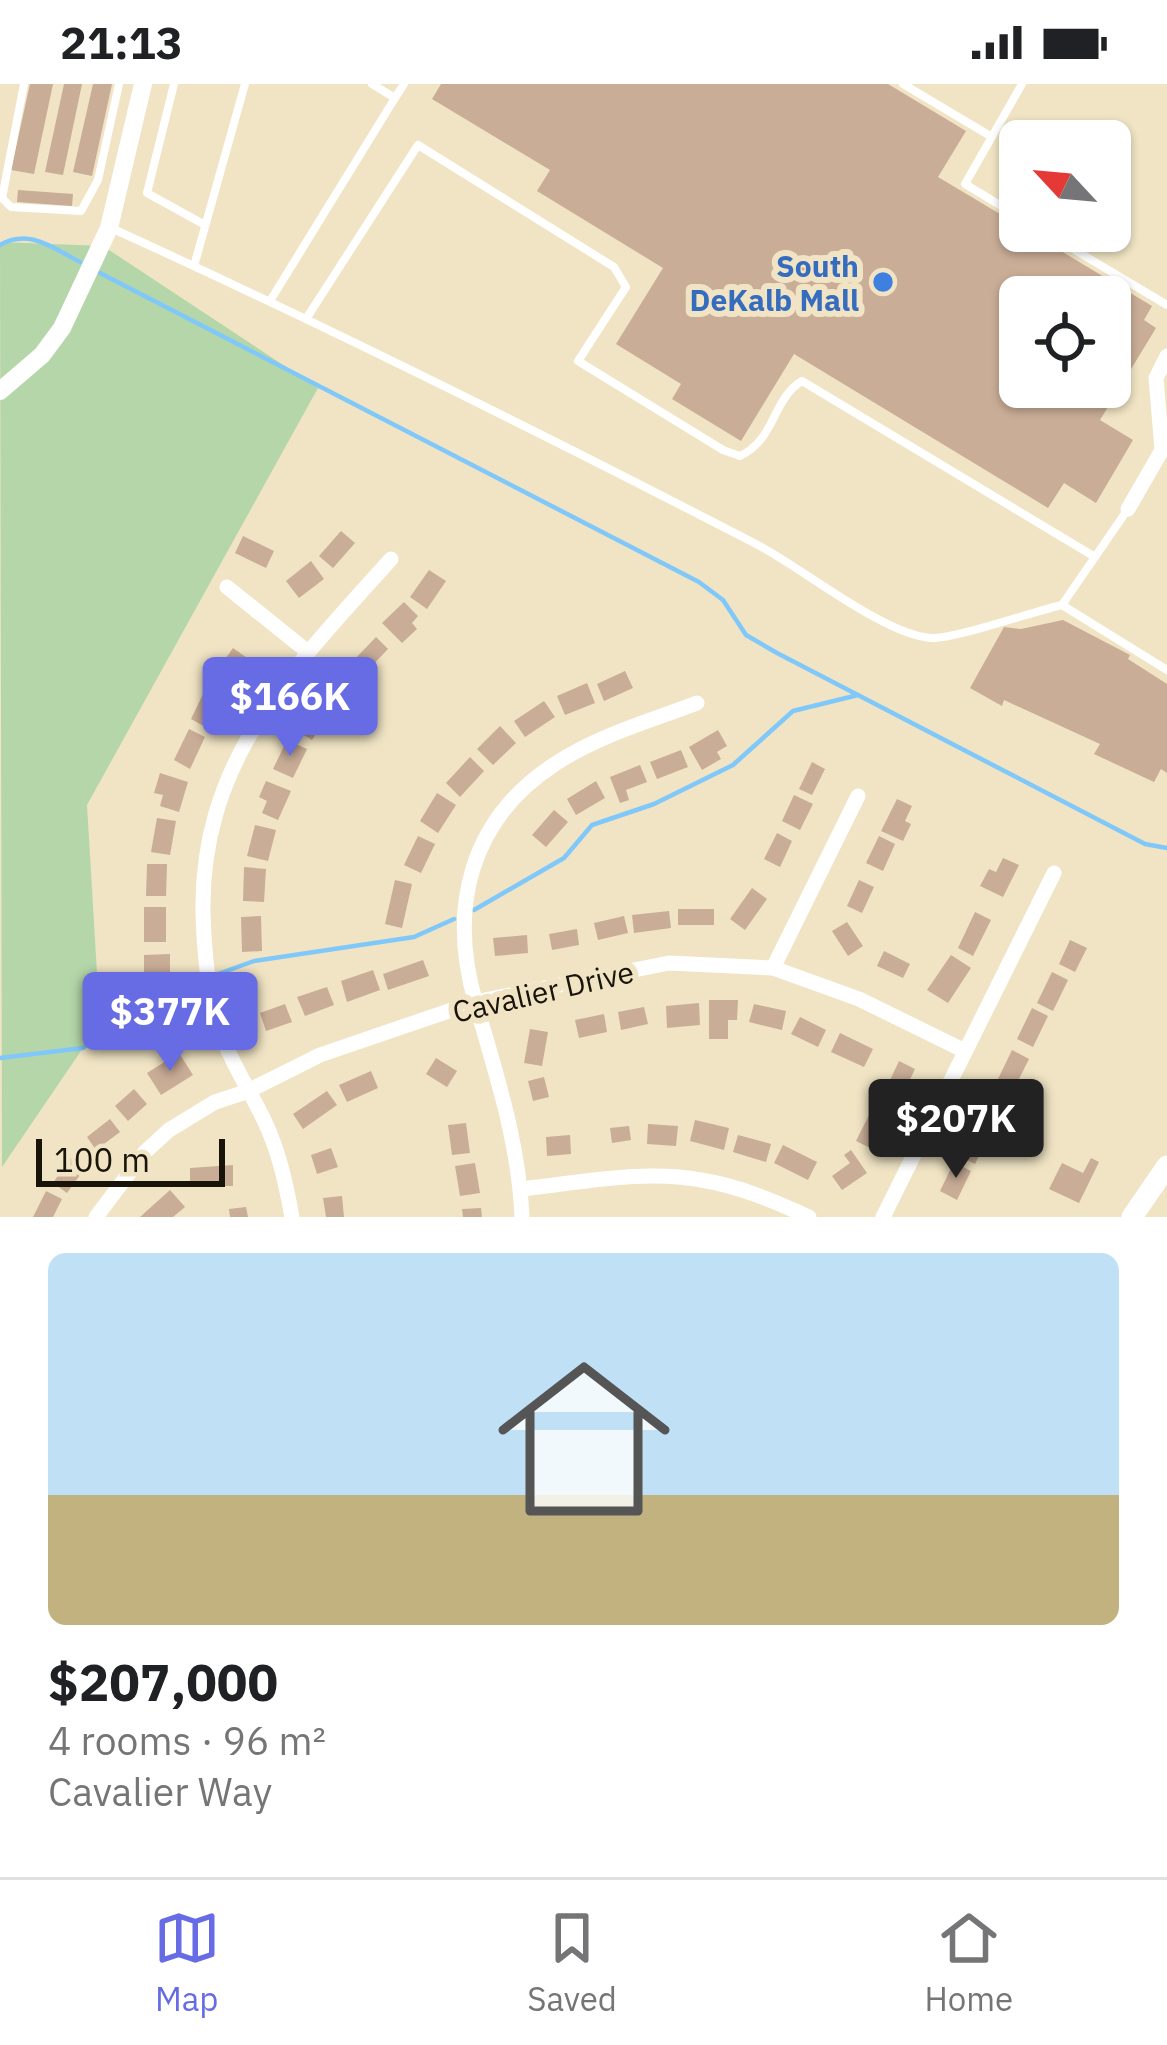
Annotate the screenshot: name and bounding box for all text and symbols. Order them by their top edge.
text: 21:13 [60,13,183,71]
north arrow [999,120,1131,252]
map controls [999,120,1131,408]
place label: South DeKalb Mall [690,246,859,319]
marker: South DeKalb Mall [870,269,896,295]
button: locate [999,276,1131,408]
pin: $166K [206,657,374,759]
text: $166K [230,670,350,721]
street label: Cavalier Drive [449,951,637,1031]
pin: $377K [86,972,254,1074]
text: $377K [110,985,230,1036]
pin: $207K [872,1079,1040,1181]
text: $207K [896,1092,1016,1143]
scale bar [36,1133,225,1186]
text: 100 m [54,1138,150,1181]
icon: home [476,1331,692,1547]
text: $207,000 [48,1649,278,1715]
text: 4 rooms · 96 m² [48,1715,326,1766]
text: Cavalier Way [48,1766,272,1817]
tab: Map [154,1905,220,2020]
tab: Saved [527,1905,617,2020]
tab: Home [924,1905,1013,2020]

